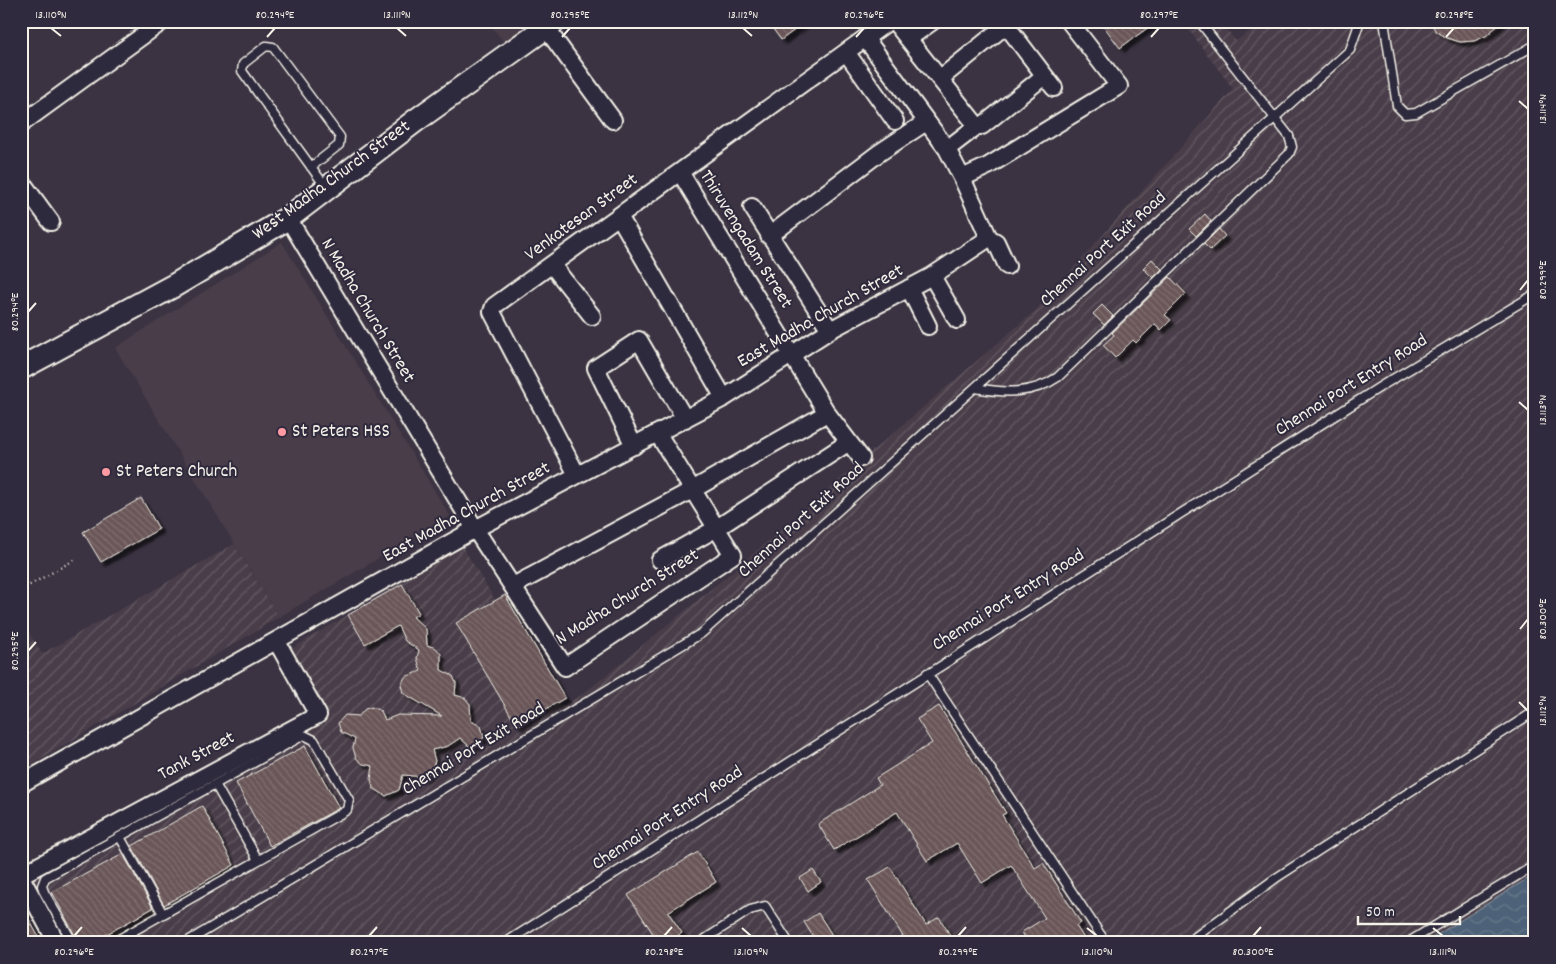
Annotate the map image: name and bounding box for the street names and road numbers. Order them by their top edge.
street label: West Madha Church Street [247,114,417,248]
street label: Thiruvengadam Street [691,166,799,314]
street label: Venkatesan Street [520,168,644,268]
street label: Chennai Port Exit Road [1035,186,1173,314]
street label: N Madha Church Street [313,233,421,389]
street label: East Madha Church Street [733,258,909,376]
street label: Chennai Port Entry Road [1271,328,1433,444]
street label: East Madha Church Street [378,456,556,570]
street label: Chennai Port Exit Road [733,457,871,585]
street label: N Madha Church Street [551,543,705,653]
street label: Chennai Port Entry Road [928,543,1090,659]
street label: Chennai Port Exit Road [397,697,551,803]
street label: Tank Street [154,725,240,789]
street label: Chennai Port Entry Road [587,760,749,878]

